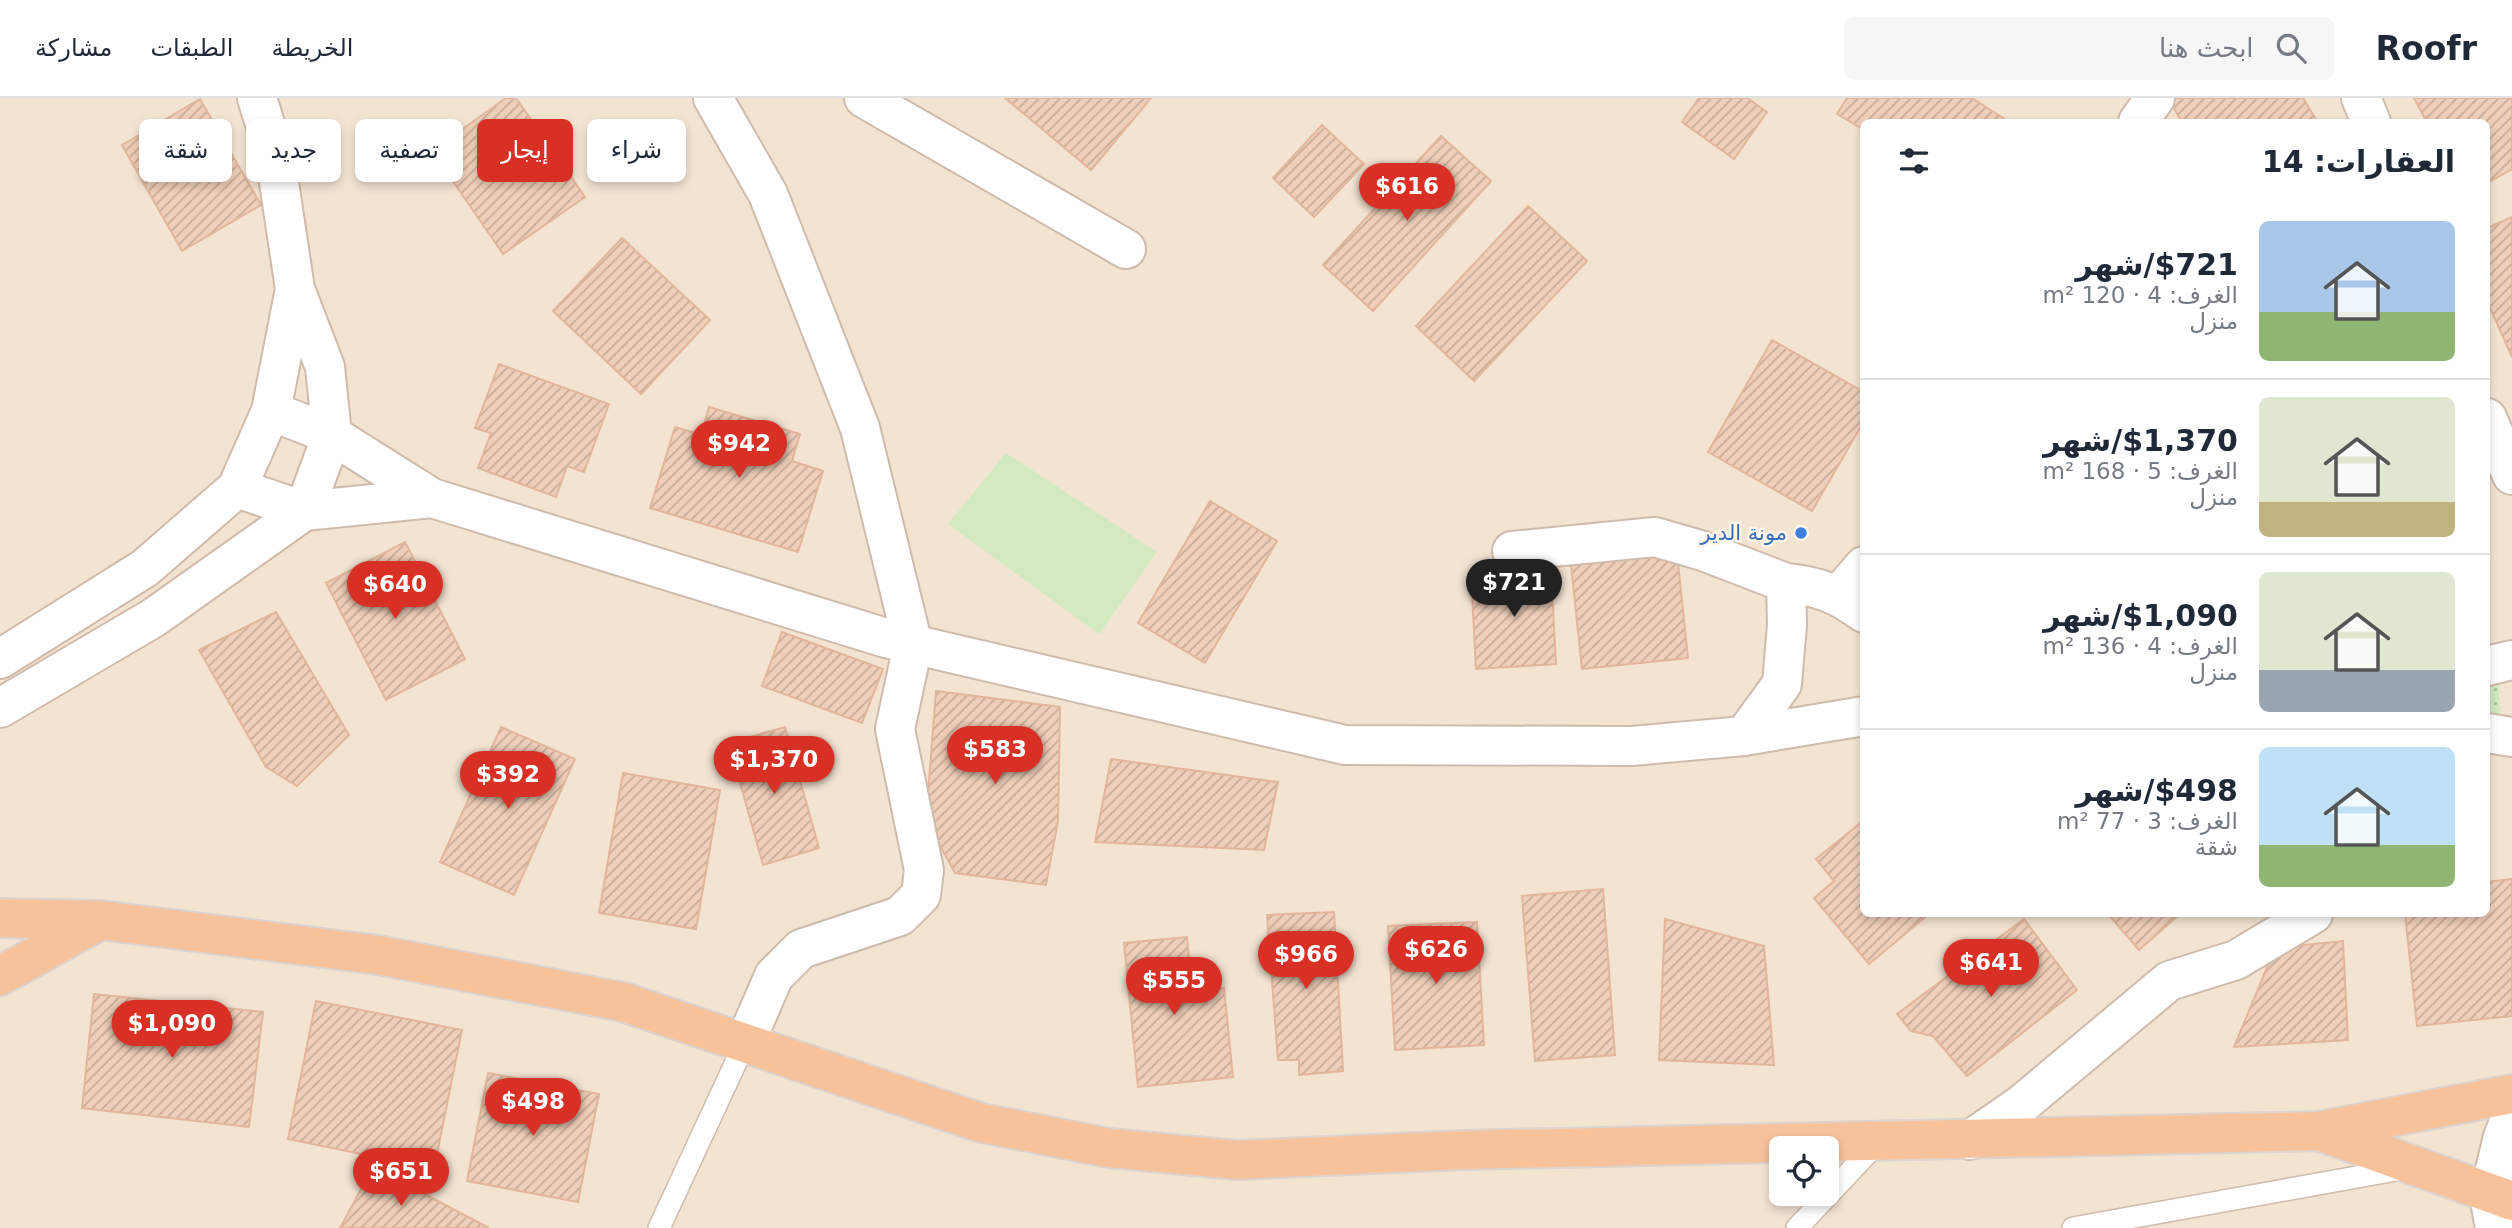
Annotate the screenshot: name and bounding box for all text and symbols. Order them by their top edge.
search box [1844,17,2334,80]
icon: search [2272,29,2310,67]
text: Roofr [2376,29,2477,68]
text: ابحث هنا [2159,33,2254,63]
text: مشاركة [35,34,112,62]
text: الطبقات [150,34,233,62]
text: الخريطة [271,34,353,62]
chip: شقة [139,119,232,182]
chip: جديد [246,119,341,182]
chip: تصفية [355,119,463,182]
chip: إيجار [477,119,573,182]
chip: شراء [587,119,686,182]
icon: filters [1895,142,1933,180]
text: العقارات: 14 [2262,144,2455,179]
pin: $616 [1366,164,1448,223]
text: $616 [1375,173,1439,199]
text: $721/شهر [2076,247,2238,282]
icon: home [2315,249,2399,333]
text: الغرف: 4 · 120 m² [2042,282,2238,308]
text: منزل [2189,308,2238,334]
pin: $942 [698,420,780,480]
text: $1,370/شهر [2043,423,2238,458]
icon: home [2315,425,2399,509]
text: $942 [707,430,771,456]
text: الغرف: 5 · 168 m² [2042,458,2238,484]
text: منزل [2189,484,2238,510]
place label: مونة الدير [1699,521,1787,545]
marker: مونة الدير [1793,525,1809,541]
pin: $721 [1473,560,1555,619]
pin: $640 [354,561,436,621]
text: $721 [1482,569,1546,595]
text: $640 [363,571,427,597]
text: $1,090/شهر [2043,598,2238,633]
icon: home [2315,600,2399,684]
text: الغرف: 4 · 136 m² [2042,633,2238,659]
text: منزل [2189,659,2238,685]
pin: $583 [954,726,1036,786]
pin: $1,370 [717,736,831,796]
text: $583 [963,736,1027,762]
text: $1,370 [730,746,818,772]
pin: $392 [467,752,549,811]
text: $392 [476,761,540,787]
text: $498/شهر [2076,773,2238,808]
icon: home [2315,775,2399,859]
text: الغرف: 3 · 77 m² [2057,808,2238,834]
text: شقة [2195,834,2238,860]
pin: $626 [1395,926,1477,986]
pin: $966 [1265,932,1347,991]
text: $626 [1404,936,1468,962]
pin: $641 [1950,940,2032,999]
text: $966 [1274,941,1338,967]
text: $641 [1959,949,2023,975]
pin: $555 [1133,958,1215,1017]
text: $555 [1142,967,1206,993]
pin: $1,090 [115,1000,229,1060]
text: $1,090 [128,1010,216,1036]
pin: $498 [492,1079,574,1138]
text: $498 [501,1088,565,1114]
map controls [1769,1136,1839,1206]
button: locate [1769,1136,1839,1206]
pin: $651 [360,1148,442,1208]
text: $651 [369,1158,433,1184]

